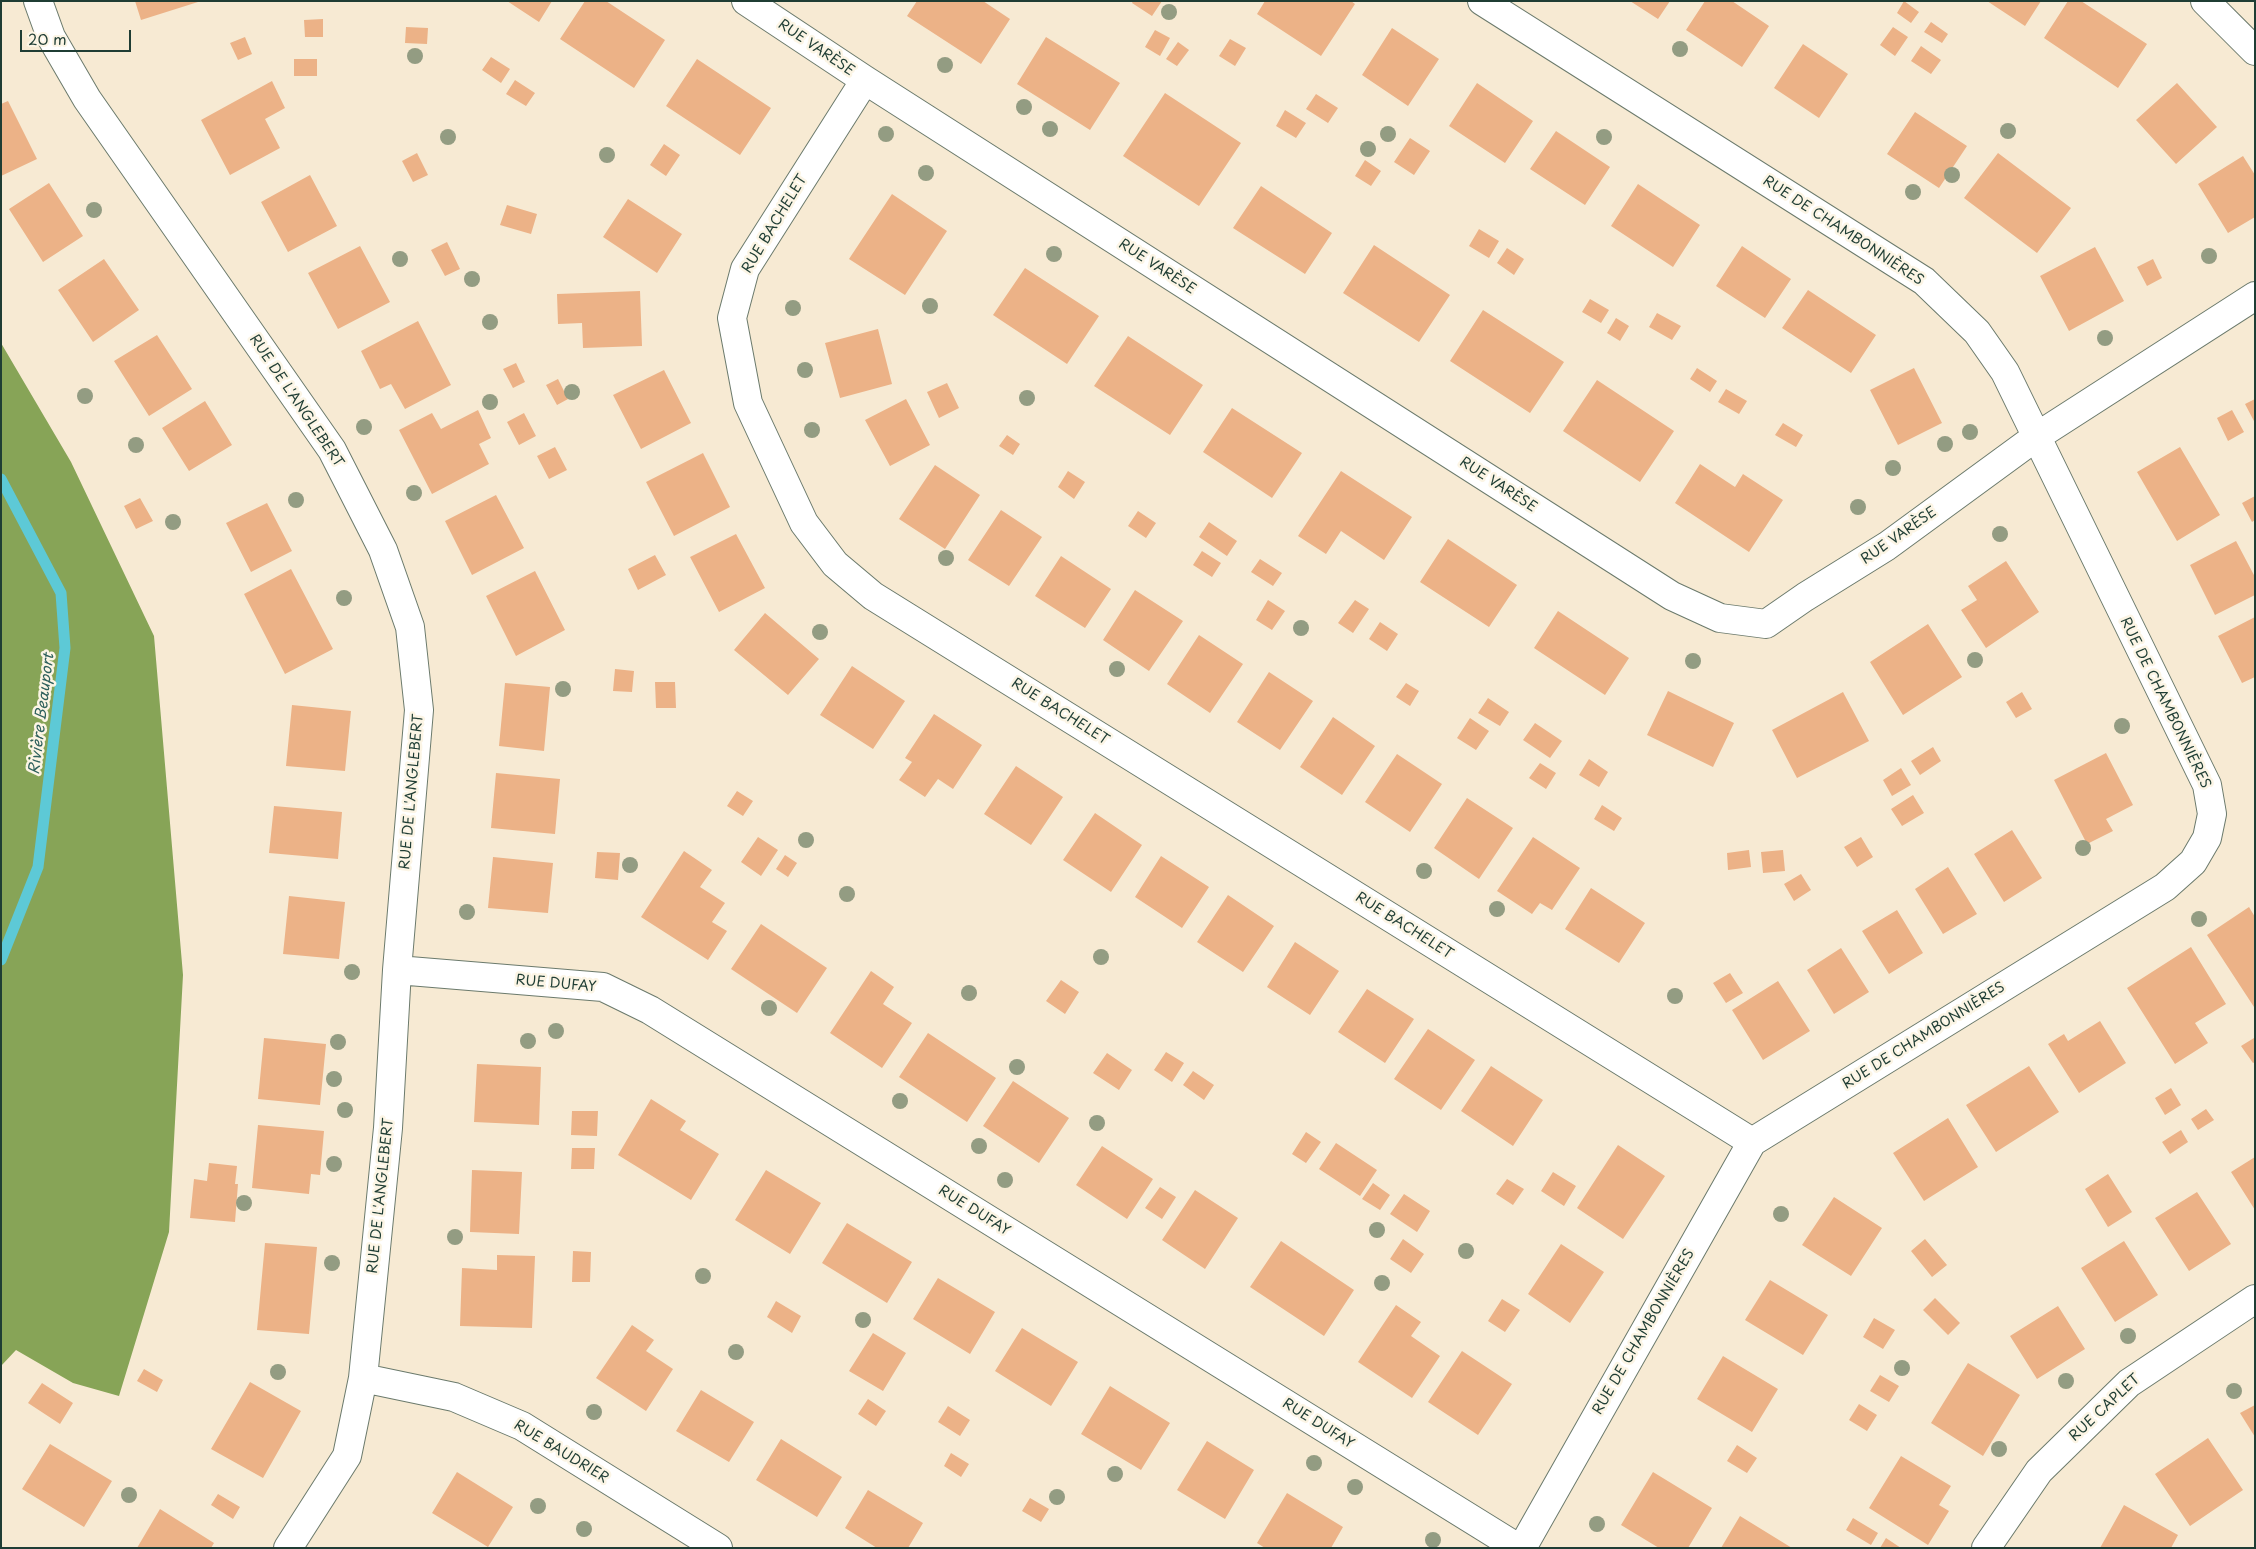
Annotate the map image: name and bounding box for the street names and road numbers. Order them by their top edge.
street label: RUE VARÈSE [775,16,857,80]
street label: RUE BACHELET [739,172,811,276]
street label: RUE DE CHAMBONNIÈRES [1759,173,1927,289]
street label: RUE VARÈSE [1115,236,1199,298]
street label: RUE DE L'ANGLEBERT [245,332,347,470]
street label: RUE VARÈSE [1456,454,1540,516]
street label: RUE VARÈSE [1858,504,1940,568]
street label: RUE DE CHAMBONNIÈRES [2116,615,2214,791]
street label: RUE BACHELET [1008,675,1112,749]
street label: RUE DE L'ANGLEBERT [397,714,427,870]
street label: RUE BACHELET [1352,889,1456,963]
street label: RUE DUFAY [515,972,597,996]
street label: RUE DE CHAMBONNIÈRES [1840,979,2008,1093]
street label: RUE DE L'ANGLEBERT [364,1117,398,1275]
street label: RUE DUFAY [935,1182,1013,1240]
street label: RUE DE CHAMBONNIÈRES [1590,1246,1698,1418]
street label: RUE CAPLET [2066,1371,2144,1445]
street label: RUE DUFAY [1279,1395,1357,1453]
street label: RUE BAUDRIER [511,1417,611,1487]

